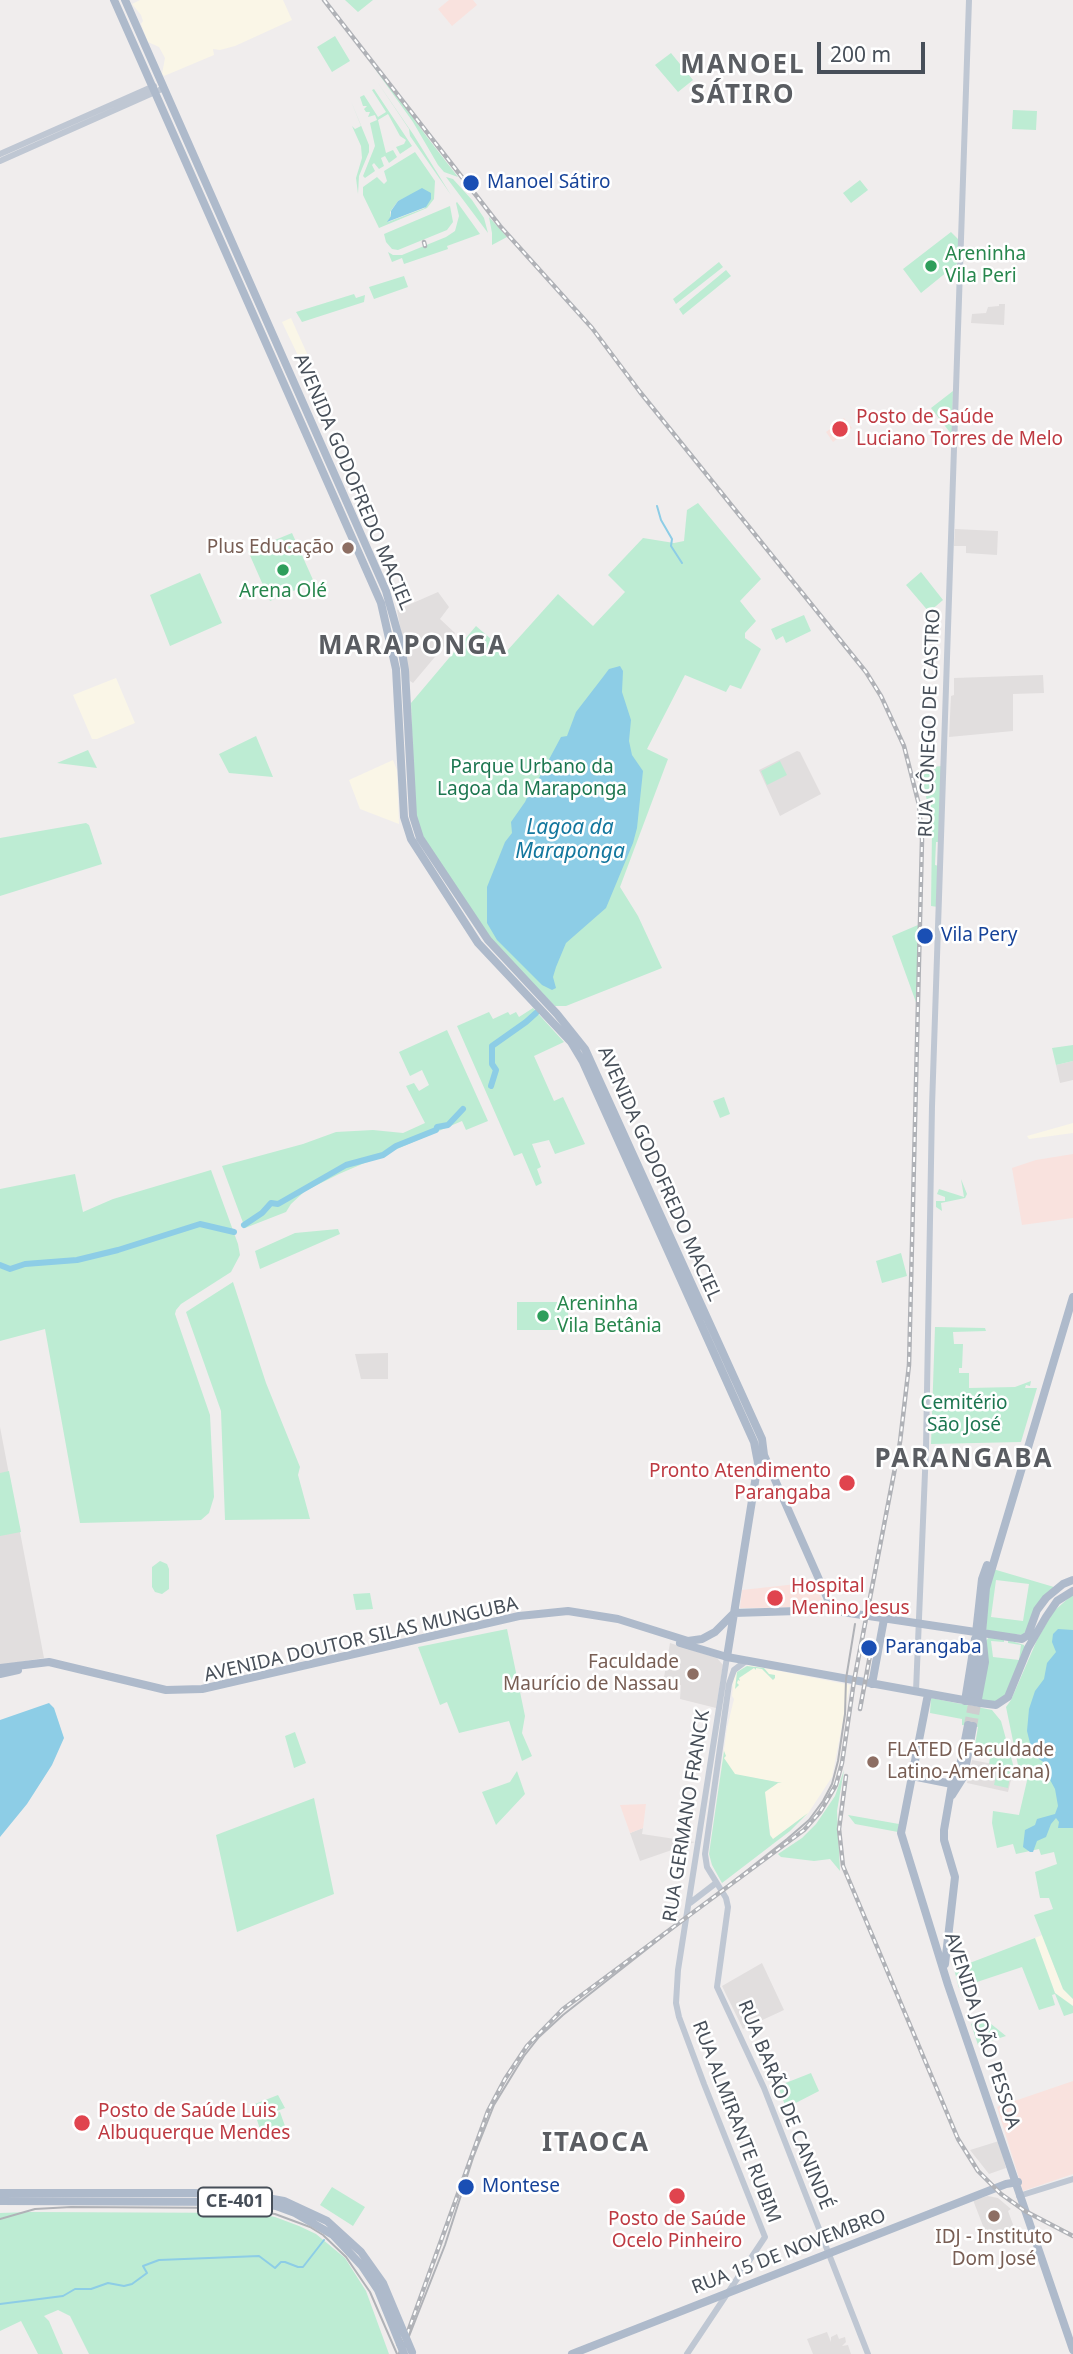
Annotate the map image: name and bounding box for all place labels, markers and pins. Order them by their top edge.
place label: Manoel Sátiro [487,172,610,194]
marker: Manoel Sátiro [461,173,481,193]
place label: Areninha Vila Peri [945,244,1026,288]
marker: Areninha Vila Peri [923,258,939,274]
place label: Posto de Saúde Luciano Torres de Melo [856,407,1063,451]
marker: Posto de Saúde Luciano Torres de Melo [830,419,850,439]
place label: Plus Educação [207,537,334,559]
marker: Plus Educação [340,540,356,556]
marker: Arena Olé [275,562,291,578]
place label: Arena Olé [239,581,327,603]
place label: Vila Pery [941,925,1018,947]
marker: Vila Pery [915,926,935,946]
place label: Areninha Vila Betânia [557,1294,662,1338]
marker: Areninha Vila Betânia [535,1308,551,1324]
place label: Pronto Atendimento Parangaba [649,1461,831,1505]
marker: Pronto Atendimento Parangaba [837,1473,857,1493]
place label: Hospital Menino Jesus [791,1576,910,1620]
marker: Hospital Menino Jesus [765,1588,785,1608]
place label: Parangaba [885,1637,982,1659]
marker: Parangaba [859,1638,879,1658]
place label: Faculdade Maurício de Nassau [503,1652,679,1696]
marker: Faculdade Maurício de Nassau [685,1666,701,1682]
place label: FLATED (Faculdade Latino-Americana) [887,1740,1054,1784]
marker: FLATED (Faculdade Latino-Americana) [865,1754,881,1770]
place label: Posto de Saúde Luis Albuquerque Mendes [98,2101,290,2145]
marker: Posto de Saúde Luis Albuquerque Mendes [72,2113,92,2133]
place label: Montese [482,2176,560,2198]
marker: Montese [456,2177,476,2197]
marker: Posto de Saúde Ocelo Pinheiro [667,2186,687,2206]
marker: IDJ - Instituto Dom José [986,2208,1002,2224]
place label: Posto de Saúde Ocelo Pinheiro [608,2209,746,2253]
place label: IDJ - Instituto Dom José [935,2227,1053,2271]

